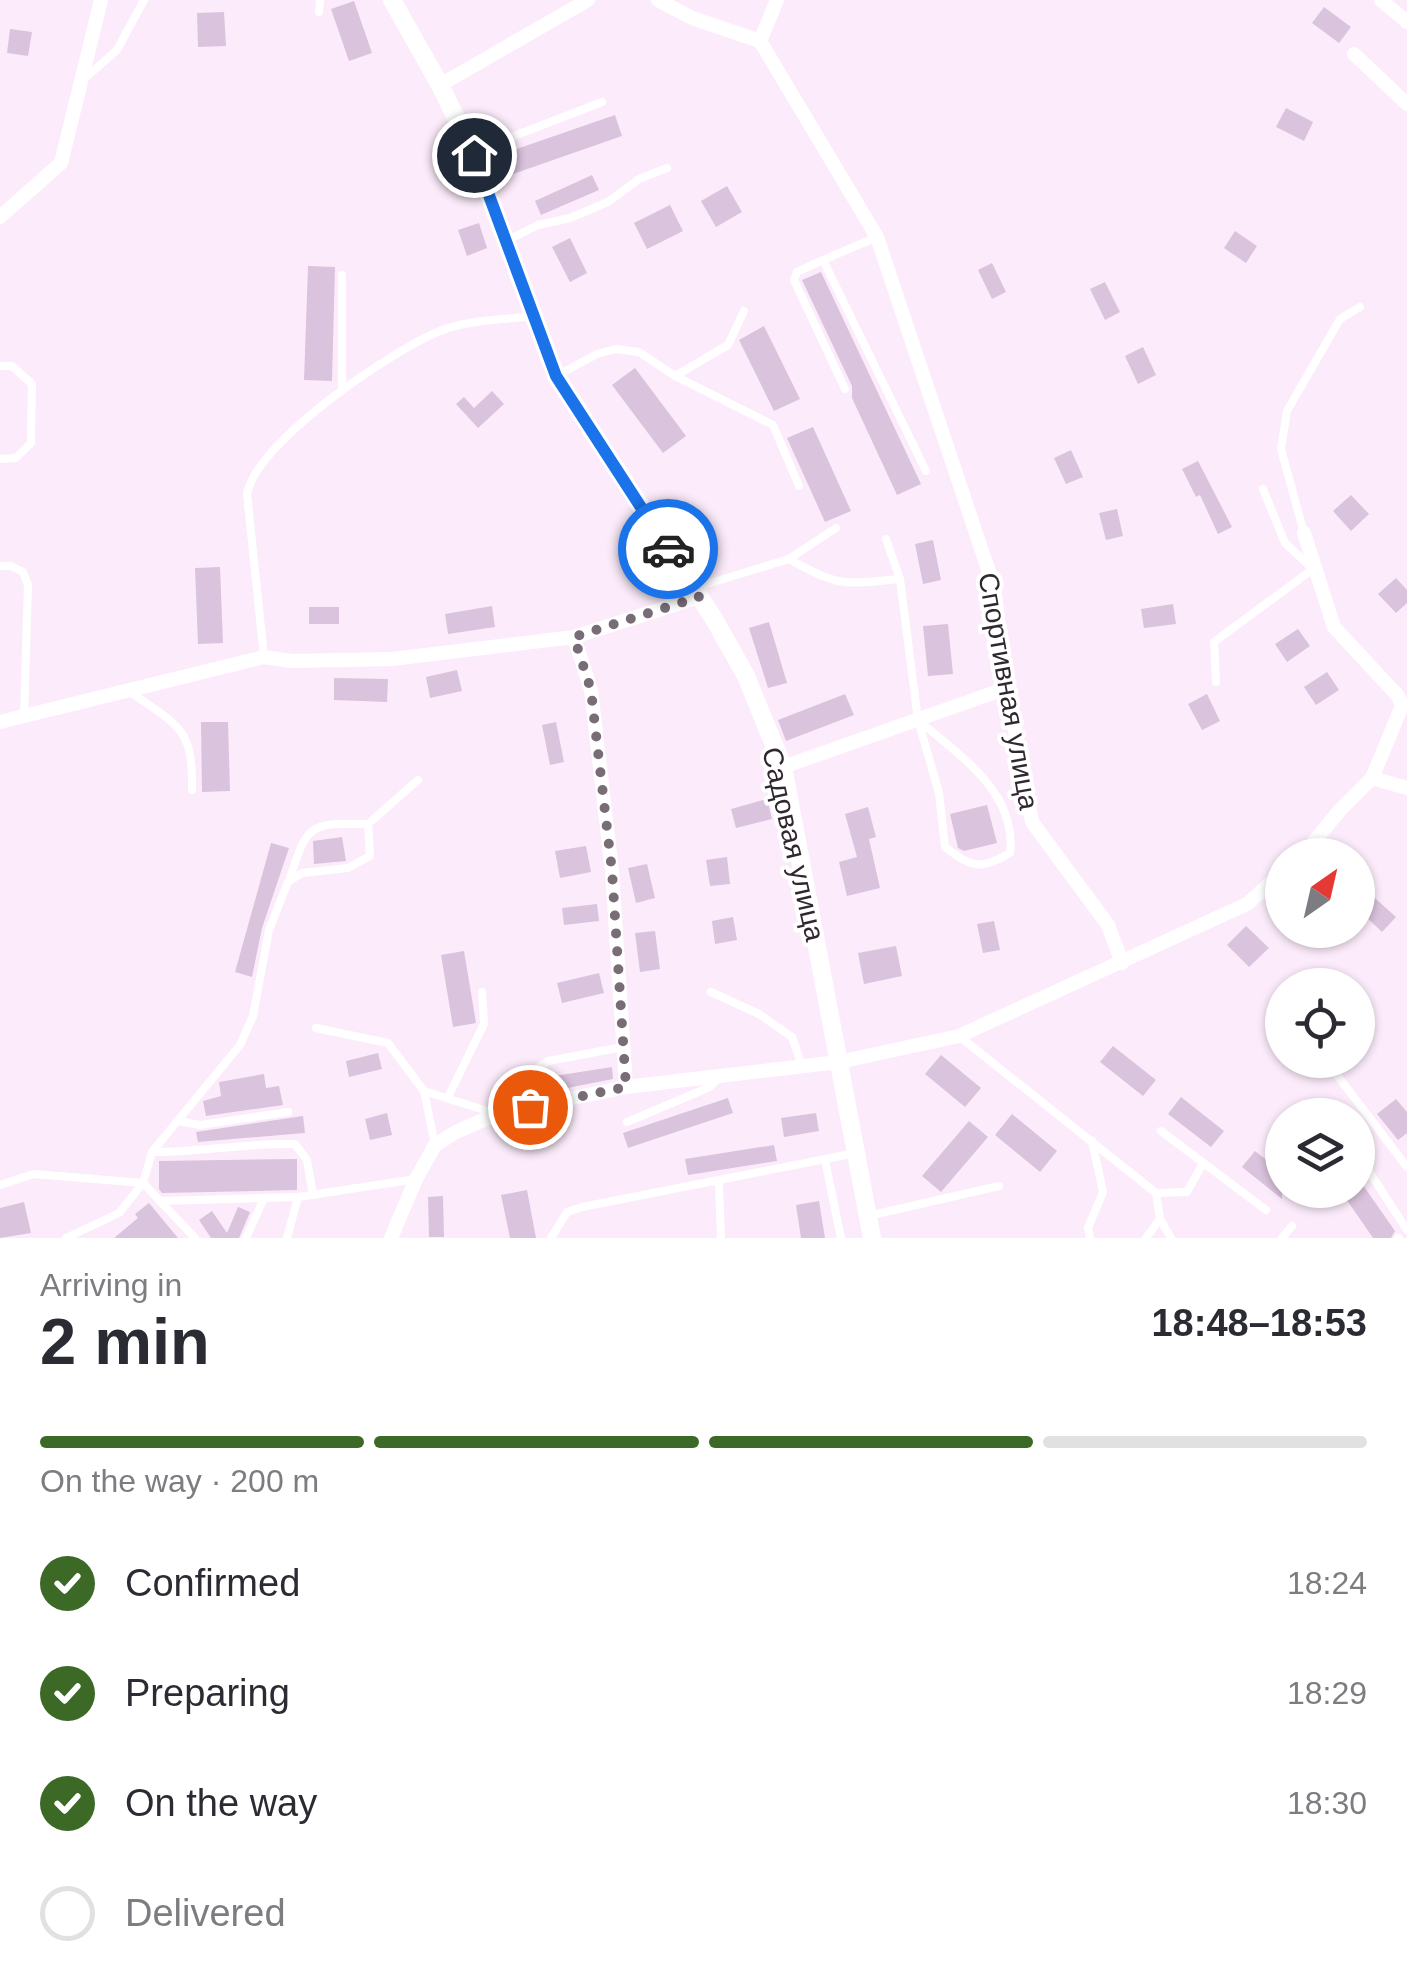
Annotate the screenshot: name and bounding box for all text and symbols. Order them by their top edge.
pin [432,113,517,198]
icon: home [447,128,502,183]
courier [618,499,718,599]
icon: car [641,522,696,577]
street label: Спортивная улица [972,570,1045,812]
street label: Садовая улица [756,744,831,945]
north arrow [1265,838,1375,948]
map controls [1265,838,1375,1208]
button: locate [1265,968,1375,1078]
pin [488,1065,573,1150]
icon: bag [503,1080,558,1135]
button: layers [1265,1098,1375,1208]
text: Arriving in [40,1267,182,1303]
text: 18:48–18:53 [1151,1302,1367,1344]
text: 2 min [40,1305,210,1378]
text: On the way · 200 m [40,1463,319,1499]
icon: check [40,1556,95,1611]
text: Confirmed [125,1562,300,1604]
text: 18:24 [1287,1565,1367,1601]
icon: check [40,1666,95,1721]
text: Preparing [125,1672,290,1714]
text: 18:29 [1287,1675,1367,1711]
icon: check [40,1776,95,1831]
text: On the way [125,1782,317,1824]
text: 18:30 [1287,1785,1367,1821]
text: Delivered [125,1892,286,1934]

